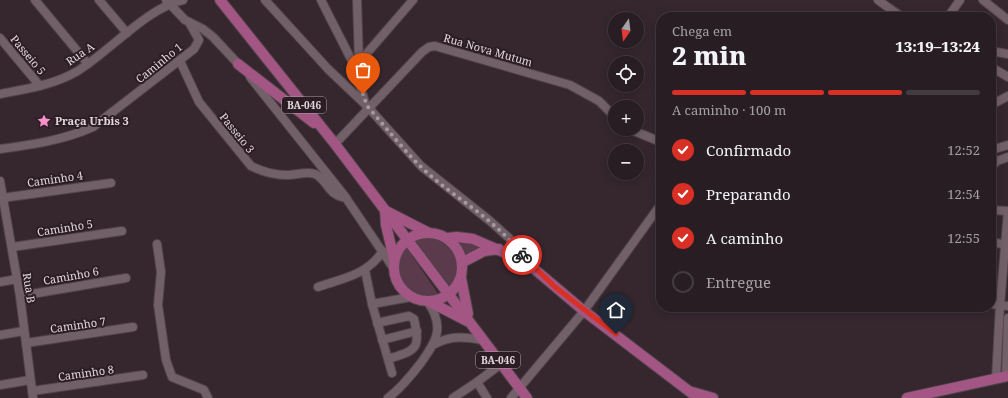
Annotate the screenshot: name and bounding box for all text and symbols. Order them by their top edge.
north arrow [608,12,644,48]
map controls [608,12,644,180]
text: Chega em [672,22,732,40]
street label: Rua Nova Mutum [442,30,535,70]
street label: Passeio 5 [7,32,49,78]
text: 13:19–13:24 [895,36,980,56]
text: 2 min [672,37,747,73]
street label: Rua A [63,39,97,68]
street label: Caminho 1 [132,39,185,86]
pin [346,53,380,94]
button: locate [608,56,644,92]
icon: bag [352,59,374,81]
road number: BA-046 [282,97,326,113]
button: + [608,100,644,136]
text: A caminho · 100 m [672,101,786,119]
street label: Passeio 3 [217,109,258,156]
place icon: Praça Urbis 3 [36,113,52,129]
place label: Praça Urbis 3 [55,113,129,128]
icon: check [672,139,694,161]
text: Confirmado [706,140,791,160]
text: 12:52 [947,141,980,159]
button: − [608,144,644,180]
street label: Caminho 4 [26,167,84,190]
icon: check [672,183,694,205]
text: Preparando [706,184,791,204]
text: 12:54 [947,185,980,203]
street label: Caminho 5 [36,216,94,239]
icon: check [672,227,694,249]
text: A caminho [706,228,783,248]
text: 12:55 [947,229,980,247]
courier [502,235,542,275]
icon: bike [511,244,533,266]
street label: Caminho 6 [42,263,100,288]
street label: Rua B [20,272,39,304]
text: Entregue [706,272,771,292]
pin [599,293,633,334]
icon: home [605,299,627,321]
street label: Caminho 7 [49,313,107,336]
road number: BA-046 [476,352,520,368]
street label: Caminho 8 [57,361,115,384]

